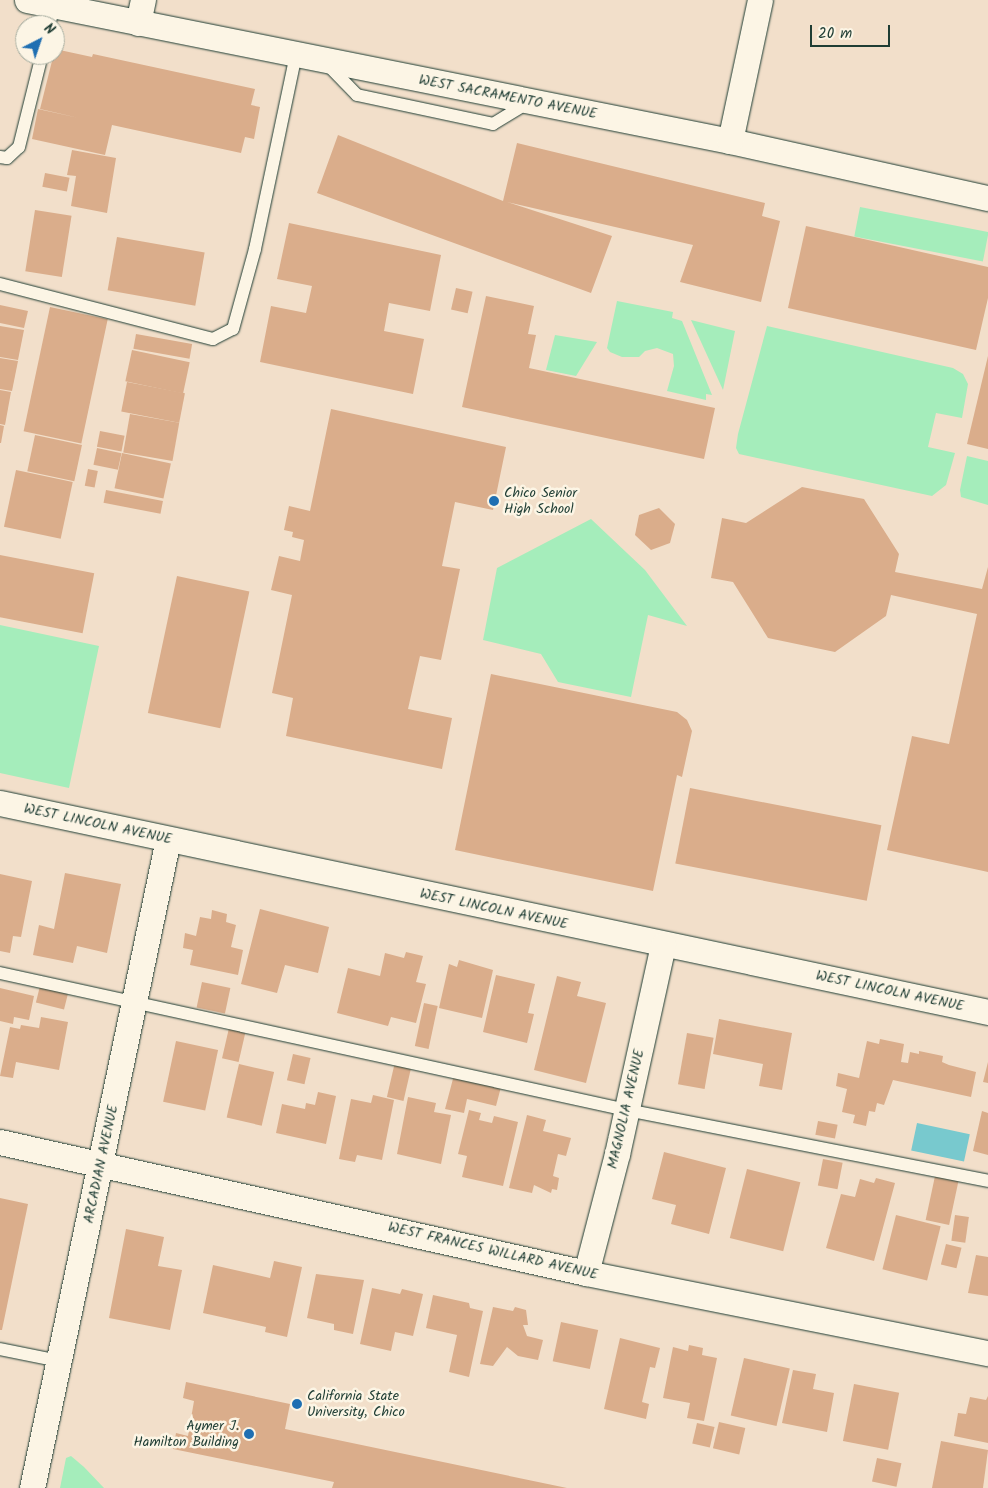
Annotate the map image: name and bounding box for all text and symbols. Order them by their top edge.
north arrow [15,15,65,65]
scale bar [813,15,893,47]
text: N [39,18,60,41]
text: 20 m [818,22,852,46]
street label: WEST SACRAMENTO AVENUE [417,71,599,123]
place label: Chico Senior High School [504,485,577,518]
marker: Chico Senior High School [488,495,500,507]
street label: WEST LINCOLN AVENUE [22,800,174,848]
street label: WEST LINCOLN AVENUE [418,885,570,933]
street label: WEST LINCOLN AVENUE [814,967,966,1015]
street label: MAGNOLIA AVENUE [604,1047,648,1171]
street label: ARCADIAN AVENUE [80,1103,122,1225]
street label: WEST FRANCES WILLARD AVENUE [386,1219,600,1283]
place label: California State University, Chico [307,1388,405,1420]
marker: California State University, Chico [291,1398,303,1410]
place label: Aymer J. Hamilton Building [133,1418,239,1450]
marker: Aymer J. Hamilton Building [243,1428,255,1440]

